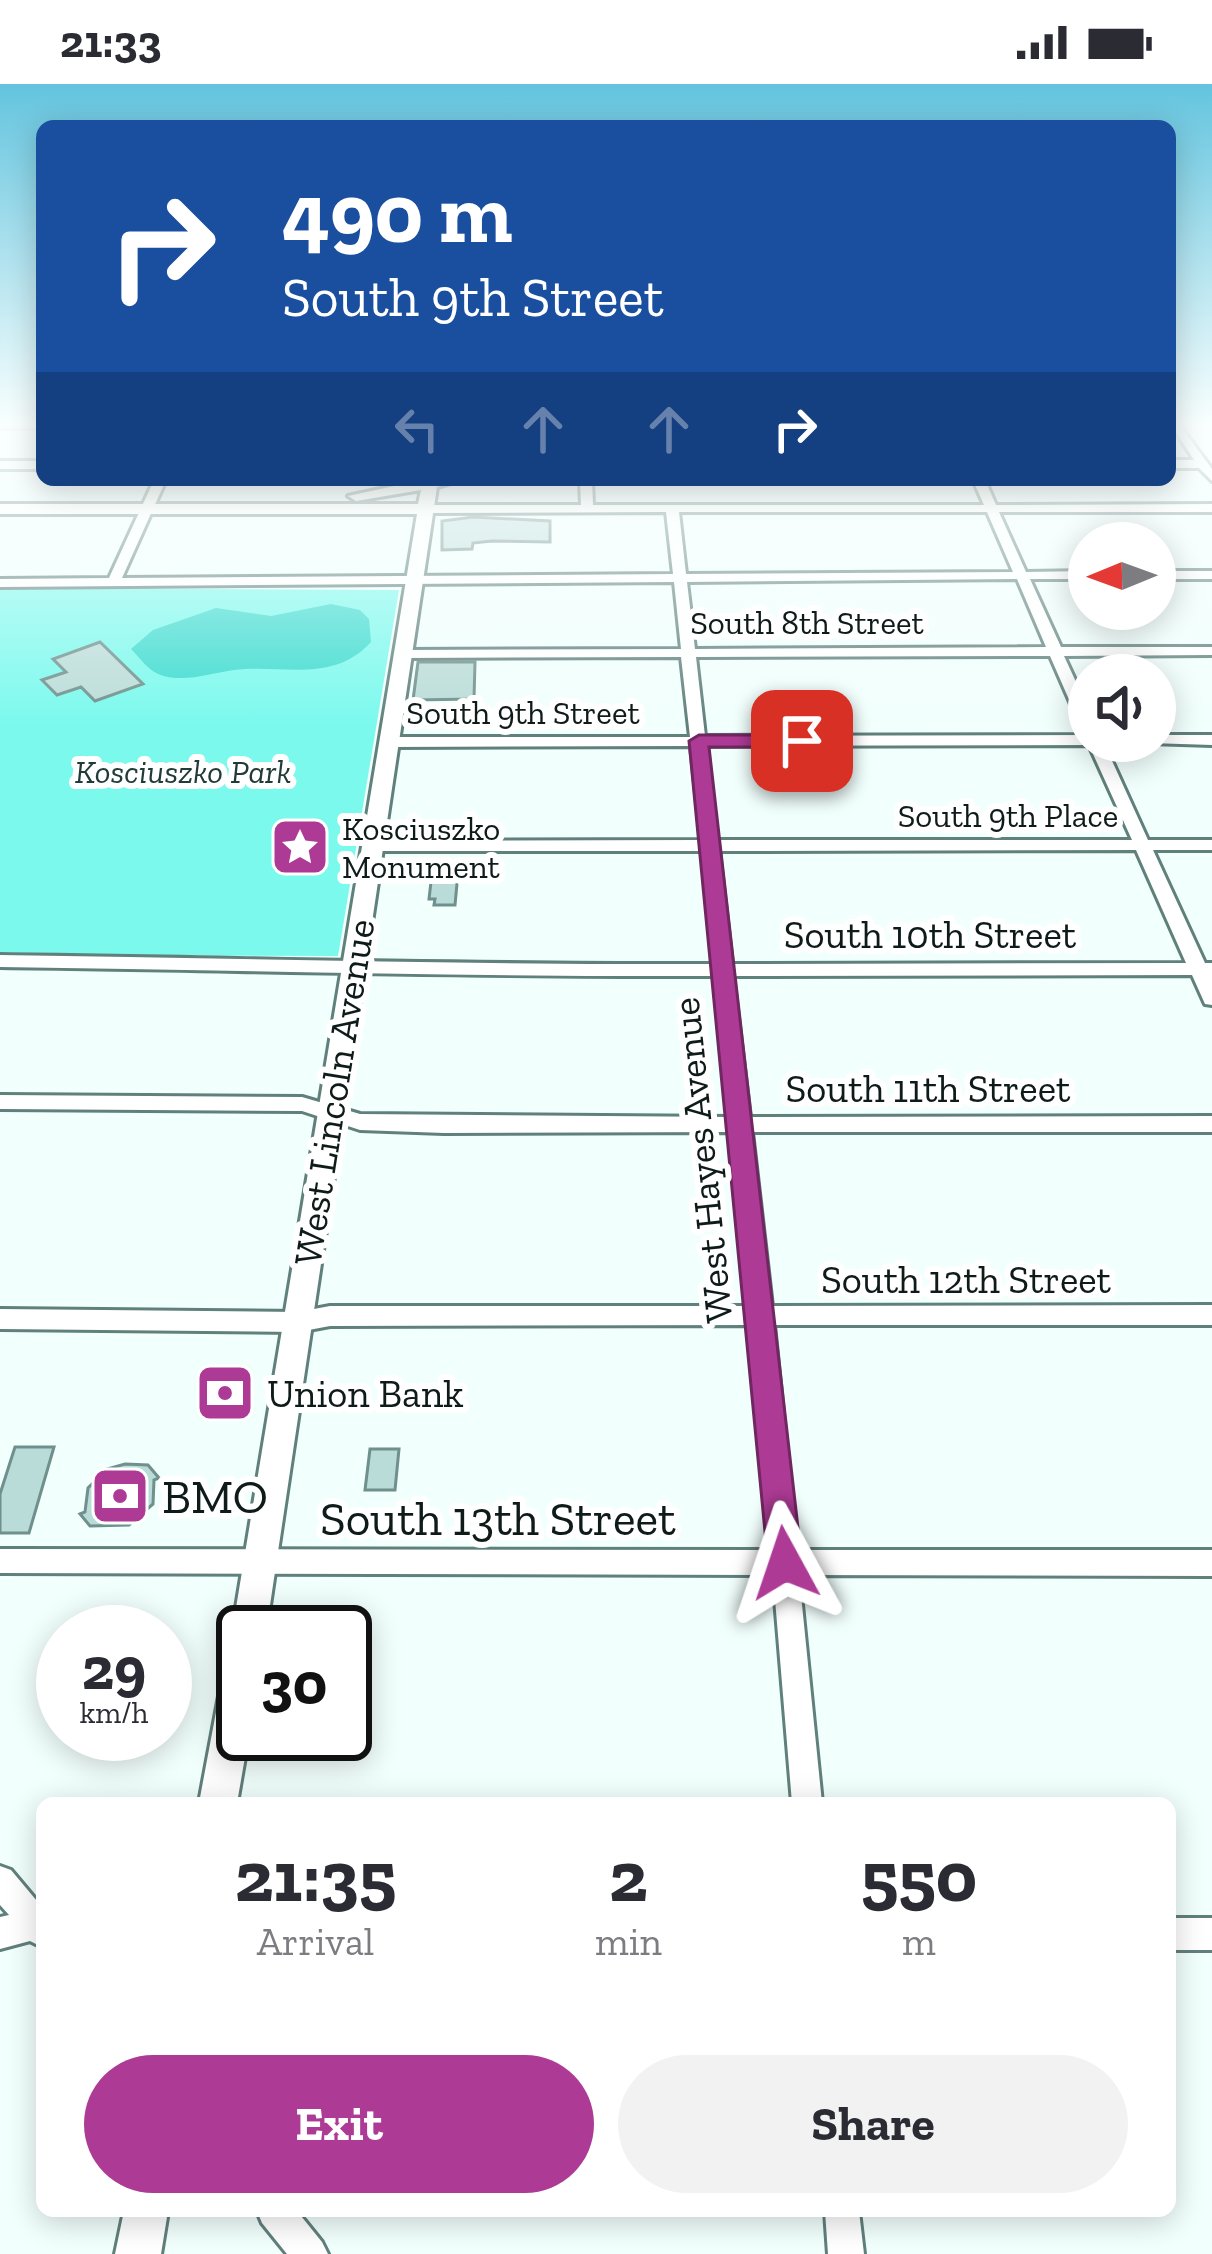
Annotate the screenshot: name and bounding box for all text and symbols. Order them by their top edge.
text: 21:33 [60,15,161,69]
text: 490 m [282,163,513,264]
icon: right [84,168,240,324]
text: South 9th Street [282,265,664,330]
icon: left [384,396,450,462]
icon: ahead [510,396,576,462]
icon: ahead [636,396,702,462]
icon: right [762,396,828,462]
north arrow [1068,522,1176,630]
map controls [1068,522,1176,762]
street label: South 8th Street [690,603,925,642]
button: sound [1068,654,1176,762]
pin [751,690,853,792]
street label: South 9th Street [406,693,640,732]
icon: arrive [769,708,835,774]
park label: Kosciuszko Park [75,752,291,791]
street label: South 9th Place [898,796,1118,835]
place label: Kosciuszko Monument [342,809,501,886]
place icon: Kosciuszko Monument [269,816,331,878]
street label: South 10th Street [784,911,1077,958]
street label: West Lincoln Avenue [283,916,385,1268]
street label: West Hayes Avenue [662,995,742,1325]
street label: South 11th Street [785,1065,1071,1112]
street label: South 12th Street [821,1256,1112,1303]
bank icon: Union Bank [194,1362,256,1424]
place label: Union Bank [267,1370,464,1417]
bank icon: BMO [89,1465,151,1527]
place label: BMO [162,1468,268,1525]
street label: South 13th Street [320,1490,676,1547]
position arrow [722,1500,848,1626]
speed limit sign: 30 [216,1605,372,1761]
text: 29 [82,1632,146,1704]
text: km/h [80,1695,148,1731]
text: 21:35 [235,1833,396,1919]
text: 2 [609,1833,648,1919]
text: 550 [861,1833,977,1919]
text: Arrival [257,1918,374,1965]
text: min [595,1918,662,1965]
text: m [902,1918,936,1965]
button: Exit [84,2055,594,2193]
button: Share [618,2055,1128,2193]

